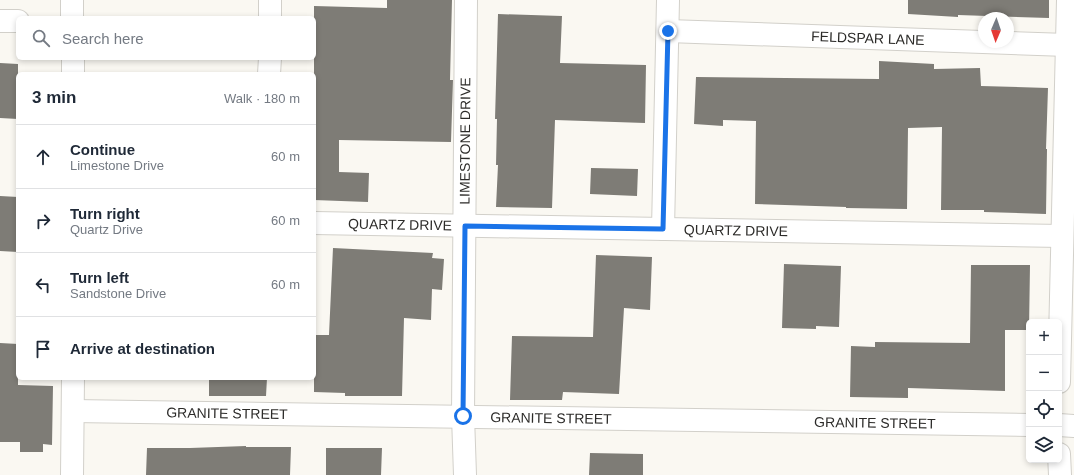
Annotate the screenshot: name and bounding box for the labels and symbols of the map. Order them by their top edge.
north arrow [978,12,1014,48]
route end [659,22,677,40]
street label: FELDSPAR LANE [811,28,925,48]
street label: LIMESTONE DRIVE [457,77,473,205]
street label: QUARTZ DRIVE [348,216,452,233]
street label: QUARTZ DRIVE [684,221,788,239]
street label: GRANITE STREET [166,404,288,422]
route start [454,407,472,425]
street label: GRANITE STREET [490,409,612,427]
street label: GRANITE STREET [814,414,936,432]

